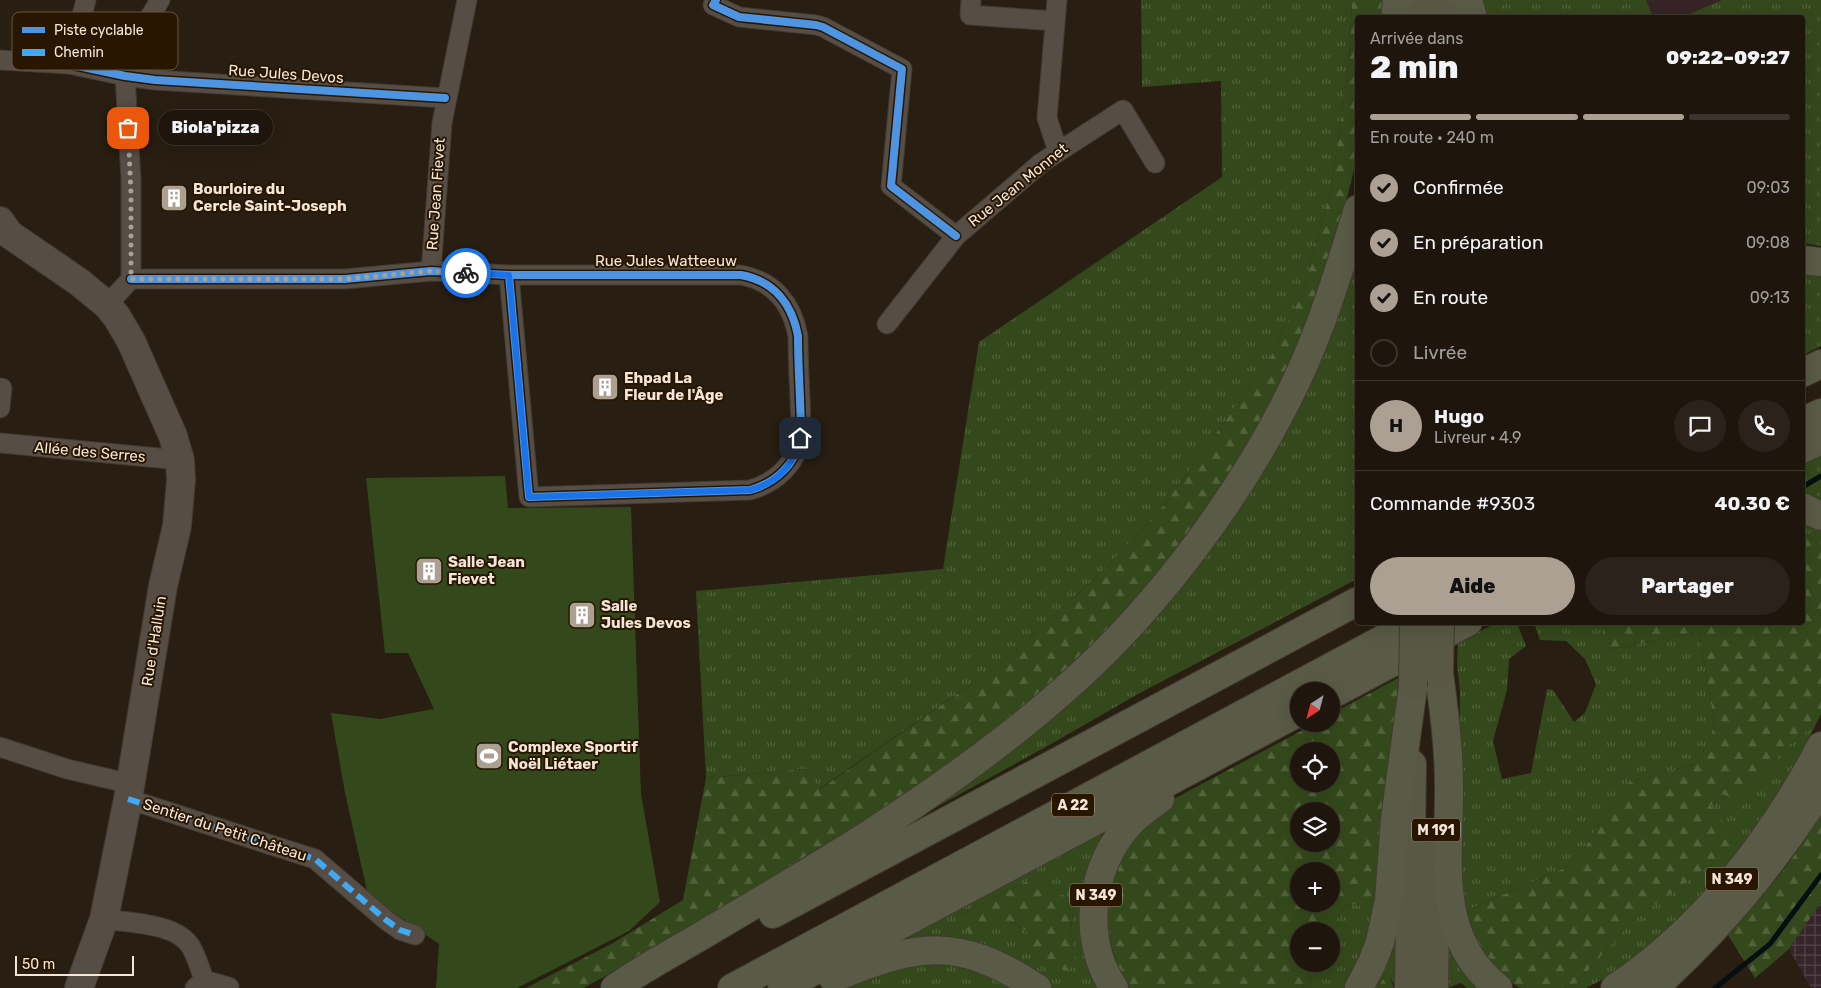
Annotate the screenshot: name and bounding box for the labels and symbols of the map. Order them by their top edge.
legend [12,12,178,70]
text: Piste cyclable [54,22,144,39]
text: Chemin [54,44,104,61]
street label: Rue Jules Devos [228,61,345,87]
pin [107,107,149,149]
callout: Biola'pizza [158,110,273,146]
street label: Rue Jean Fievet [423,137,449,251]
street label: Rue Jean Monnet [965,139,1071,231]
place label: Bourloire du Cercle Saint-Joseph [193,180,347,215]
building icon: Bourloire du Cercle Saint-Joseph [159,183,189,213]
courier [441,248,491,298]
street label: Rue Jules Watteeuw [595,252,737,270]
place label: Ehpad La Fleur de l'Âge [624,369,723,404]
building icon: Ehpad La Fleur de l'Âge [590,372,620,402]
pin [779,417,821,459]
street label: Allée des Serres [34,438,147,466]
place label: Salle Jean Fievet [448,553,525,588]
building icon: Salle Jean Fievet [414,556,444,586]
street label: Rue d'Halluin [138,595,170,687]
place label: Salle Jules Devos [601,597,691,632]
building icon: Salle Jules Devos [567,600,597,630]
north arrow [1290,682,1340,732]
place label: Complexe Sportif Noël Liétaer [508,738,638,773]
sports icon: Complexe Sportif Noël Liétaer [474,741,504,771]
road number: A 22 [1052,794,1094,816]
street label: Sentier du Petit Château [141,795,309,865]
road number: M 191 [1412,818,1460,842]
road number: N 349 [1706,868,1758,891]
road number: N 349 [1070,884,1122,906]
scale bar [15,953,134,976]

